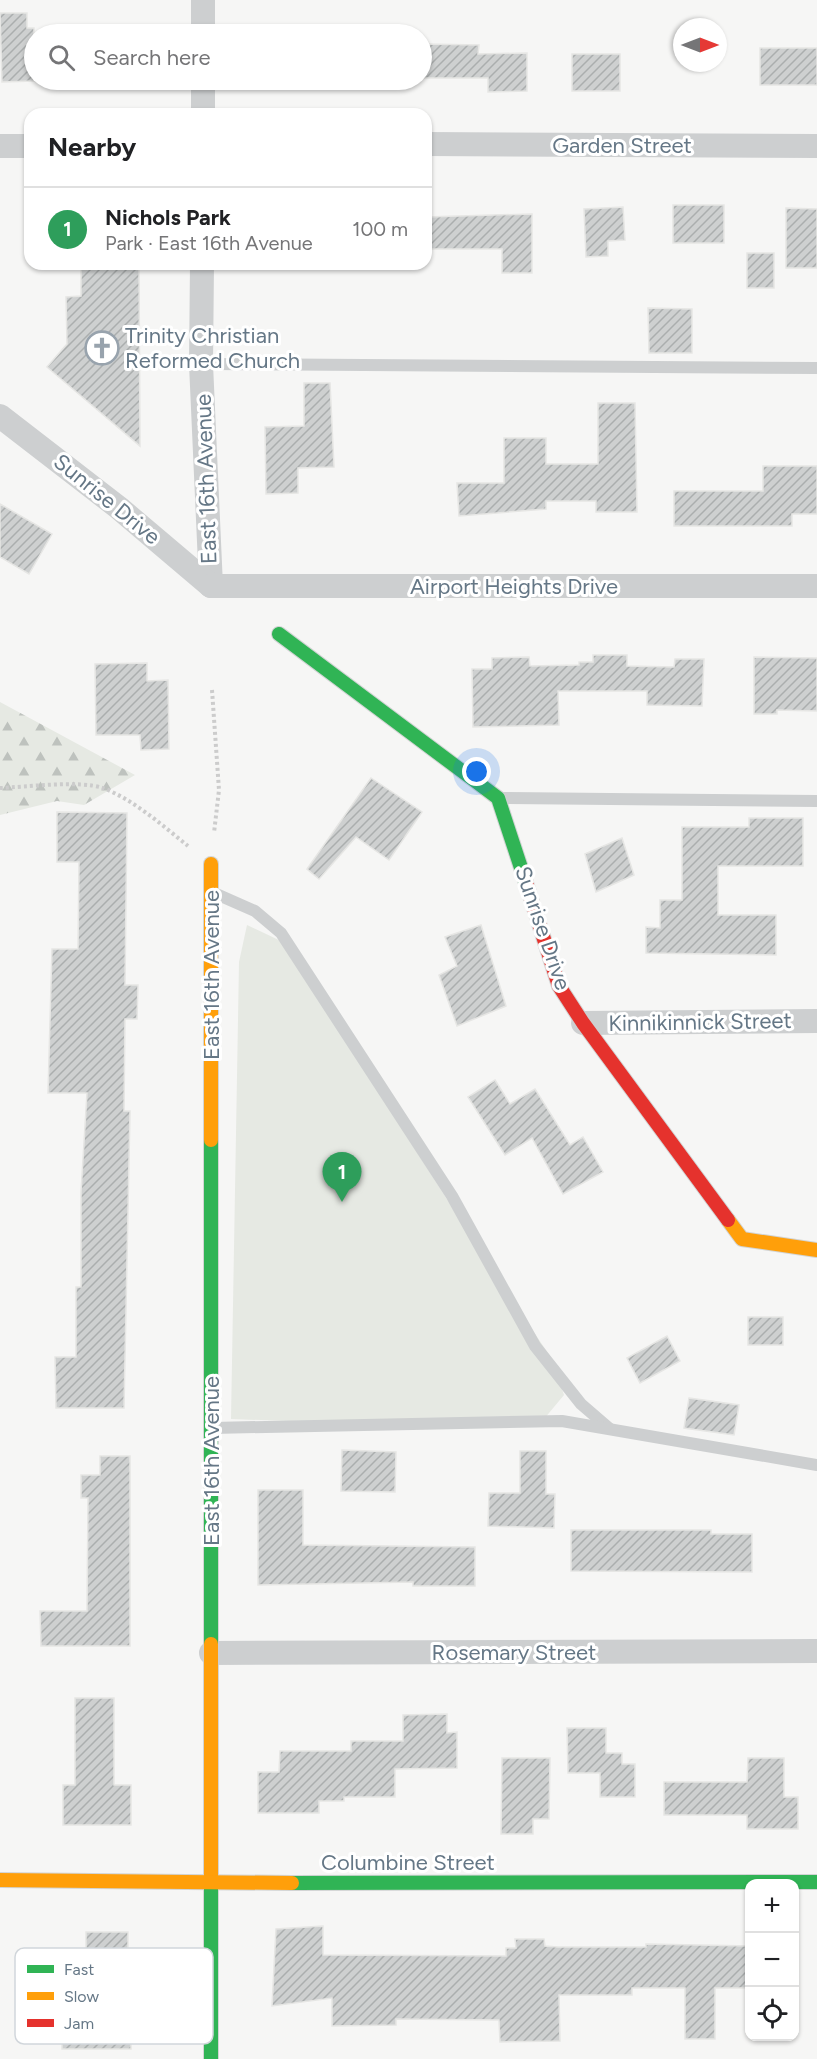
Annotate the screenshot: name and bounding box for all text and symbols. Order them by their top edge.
north arrow [673,18,727,72]
search box [24,24,432,90]
icon: search [45,41,78,74]
text: Search here [93,44,211,71]
text: Nearby [48,131,136,163]
street label: Garden Street [552,132,692,159]
text: Nichols Park [105,204,231,231]
text: 1 [63,217,72,241]
text: 100 m [352,217,408,241]
text: Park · East 16th Avenue [105,231,313,255]
place label: Trinity Christian Reformed Church [125,322,300,374]
church icon: Trinity Christian Reformed Church [84,330,120,366]
street label: East 16th Avenue [190,393,222,565]
street label: Sunrise Drive [48,448,166,550]
street label: Airport Heights Drive [410,573,618,600]
your location [462,757,491,786]
street label: Sunrise Drive [509,863,577,993]
street label: East 16th Avenue [198,890,225,1060]
street label: Kinnikinnick Street [608,1007,792,1037]
pin: 1 [322,1152,362,1202]
street label: East 16th Avenue [198,1376,225,1546]
street label: Rosemary Street [432,1639,596,1666]
street label: Columbine Street [321,1849,495,1876]
map controls [745,1879,799,2041]
button: + [745,1879,799,1933]
button: − [745,1933,799,1987]
legend [15,1948,213,2044]
text: Fast [64,1960,94,1979]
text: Slow [64,1987,99,2006]
button: locate [745,1987,799,2041]
text: Jam [64,2014,94,2033]

